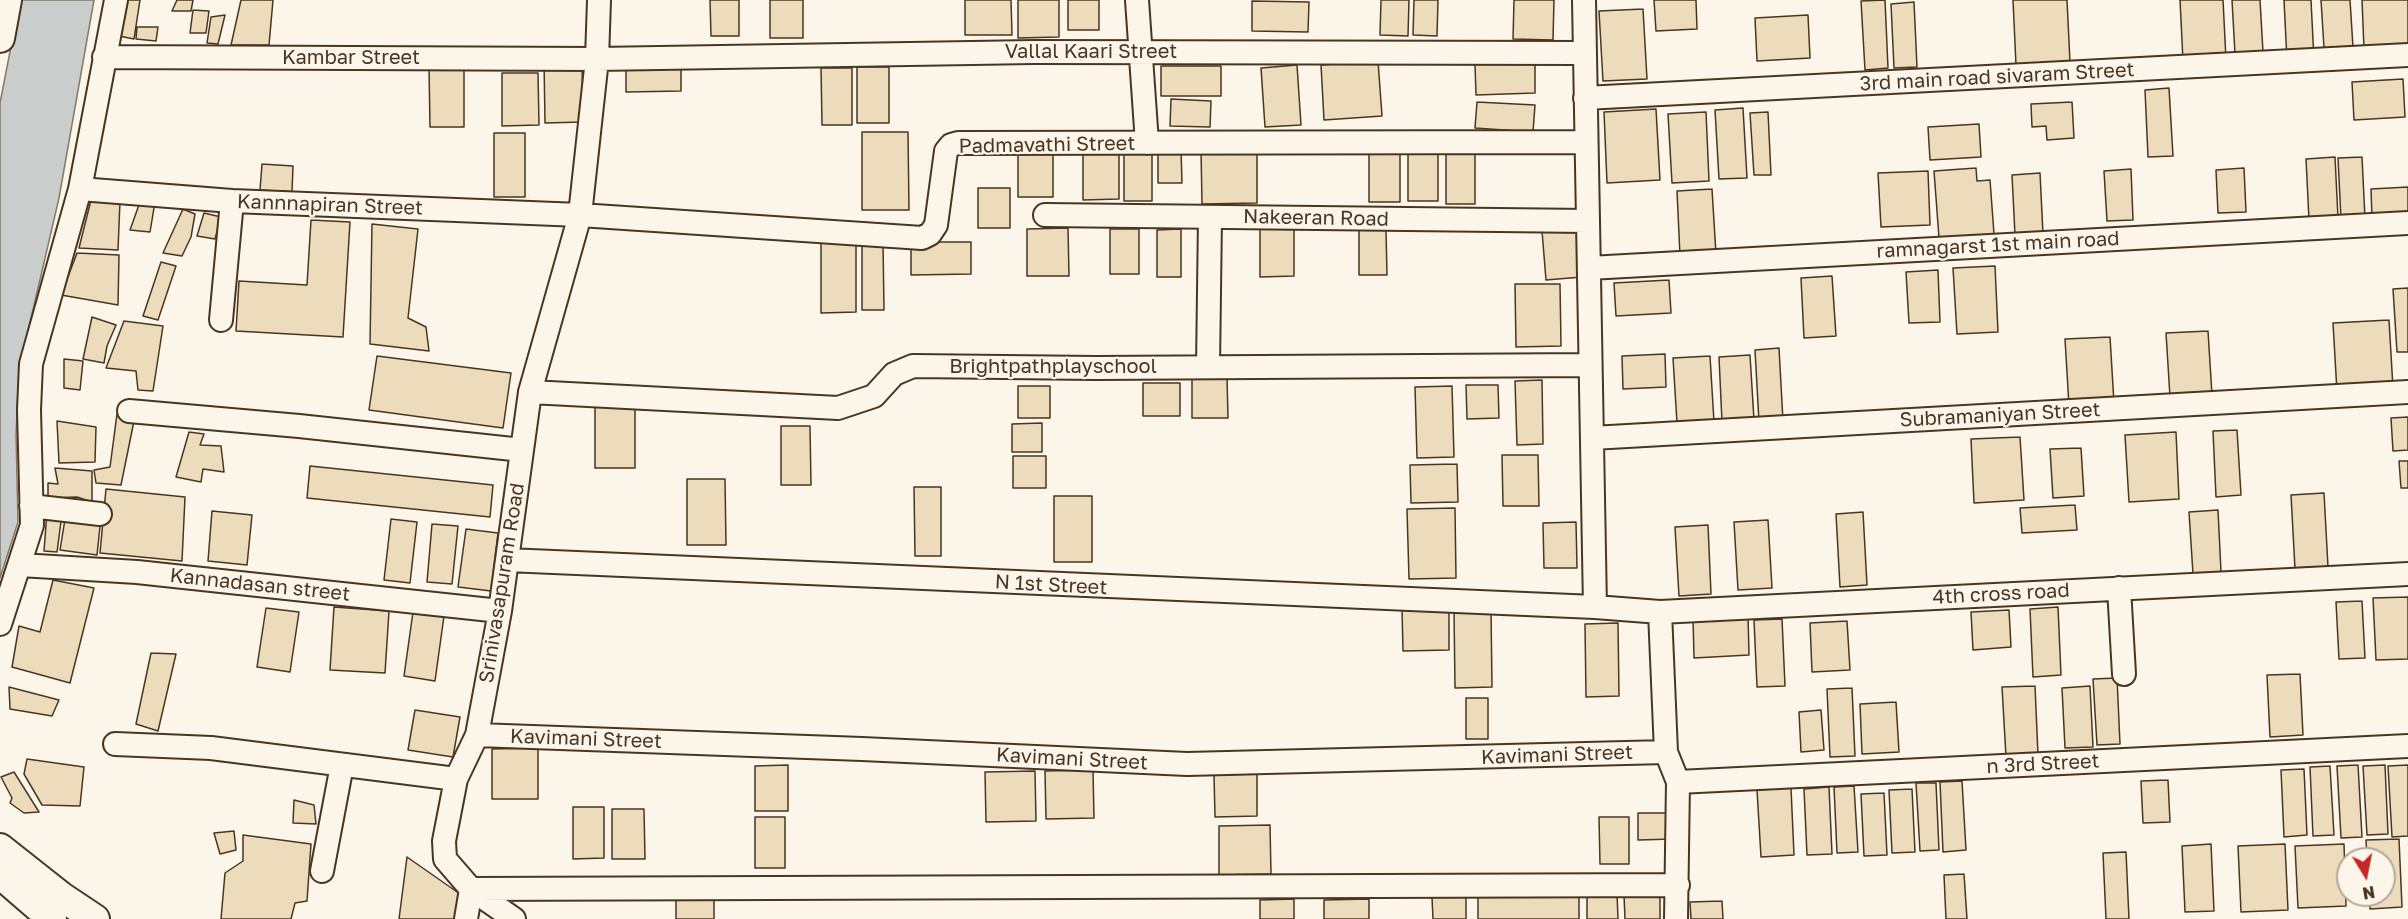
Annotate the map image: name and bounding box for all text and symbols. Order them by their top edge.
street label: Vallal Kaari Street [1005,40,1177,64]
street label: Kambar Street [282,46,420,70]
street label: 3rd main road sivaram Street [1859,58,2135,96]
street label: Padmavathi Street [958,131,1136,159]
street label: Kannnapiran Street [237,190,423,220]
street label: Nakeeran Road [1243,205,1389,231]
street label: ramnagarst 1st main road [1876,227,2120,263]
street label: Brightpathplayschool [949,355,1157,379]
street label: Subramaniyan Street [1899,398,2101,432]
street label: Srinivasapuram Road [474,481,530,685]
street label: Kannadasan street [169,564,351,606]
street label: N 1st Street [994,570,1108,600]
street label: 4th cross road [1932,578,2070,610]
street label: Kavimani Street [510,724,662,754]
street label: Kavimani Street [1481,740,1633,770]
street label: Kavimani Street [996,743,1148,775]
street label: n 3rd Street [1986,749,2100,779]
north arrow [2336,847,2396,907]
text: N [2361,882,2377,904]

